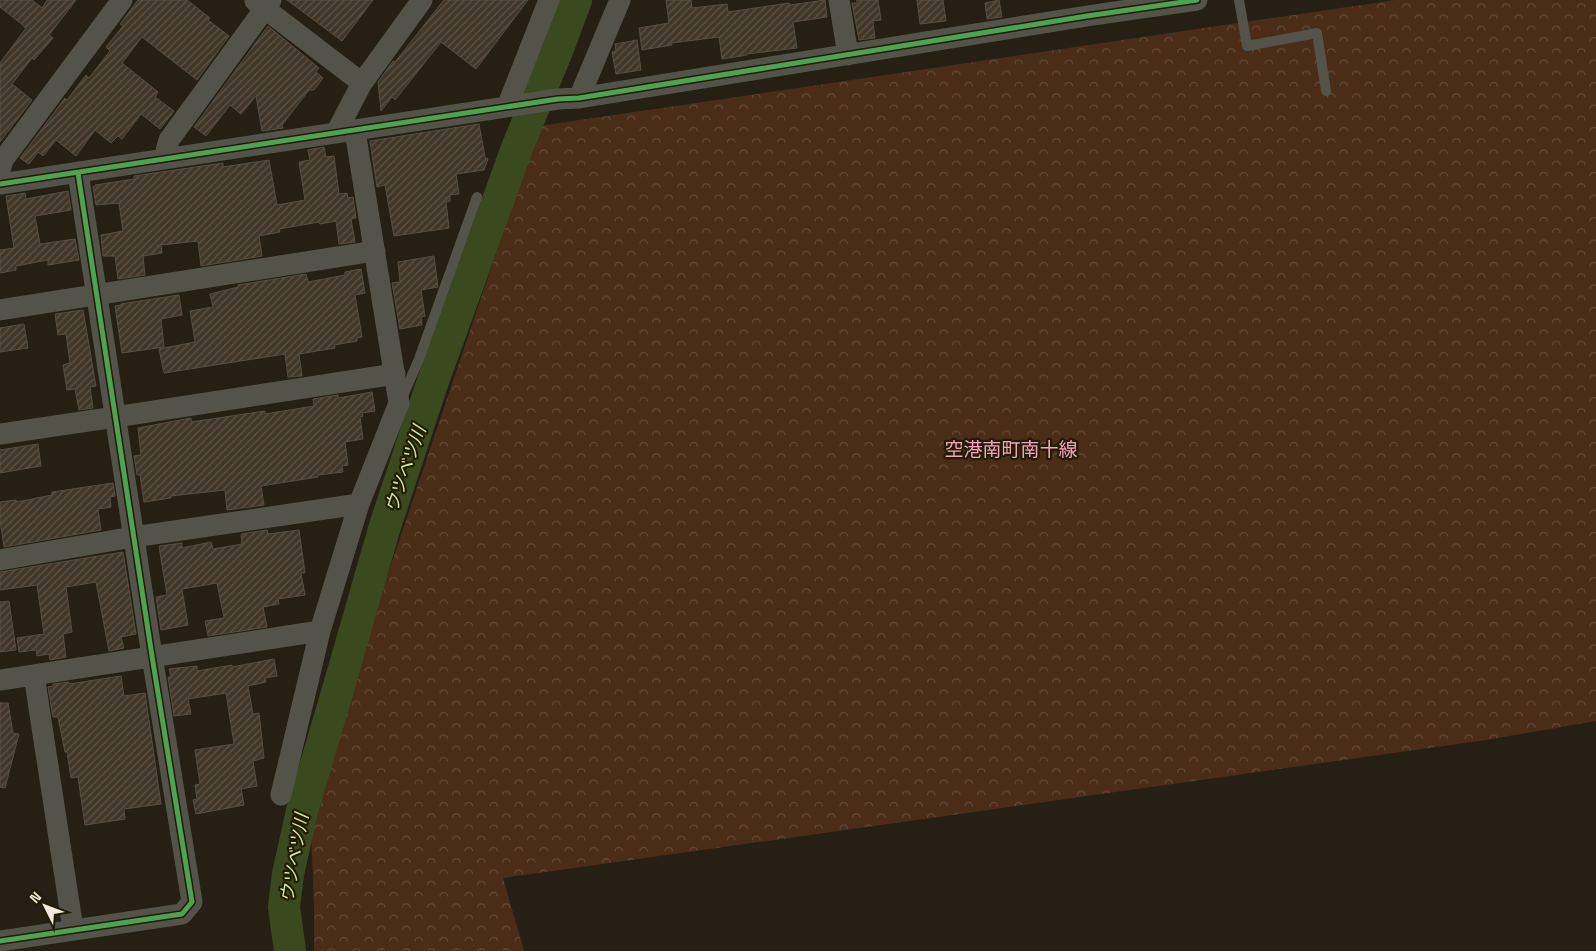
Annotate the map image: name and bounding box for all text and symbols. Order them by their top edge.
water label: ウツベツ川 [379,421,431,515]
district label: 空港南町南十線 [944,437,1078,462]
water label: ウツベツ川 [275,810,313,904]
north arrow [20,881,70,931]
text: N [26,888,45,907]

